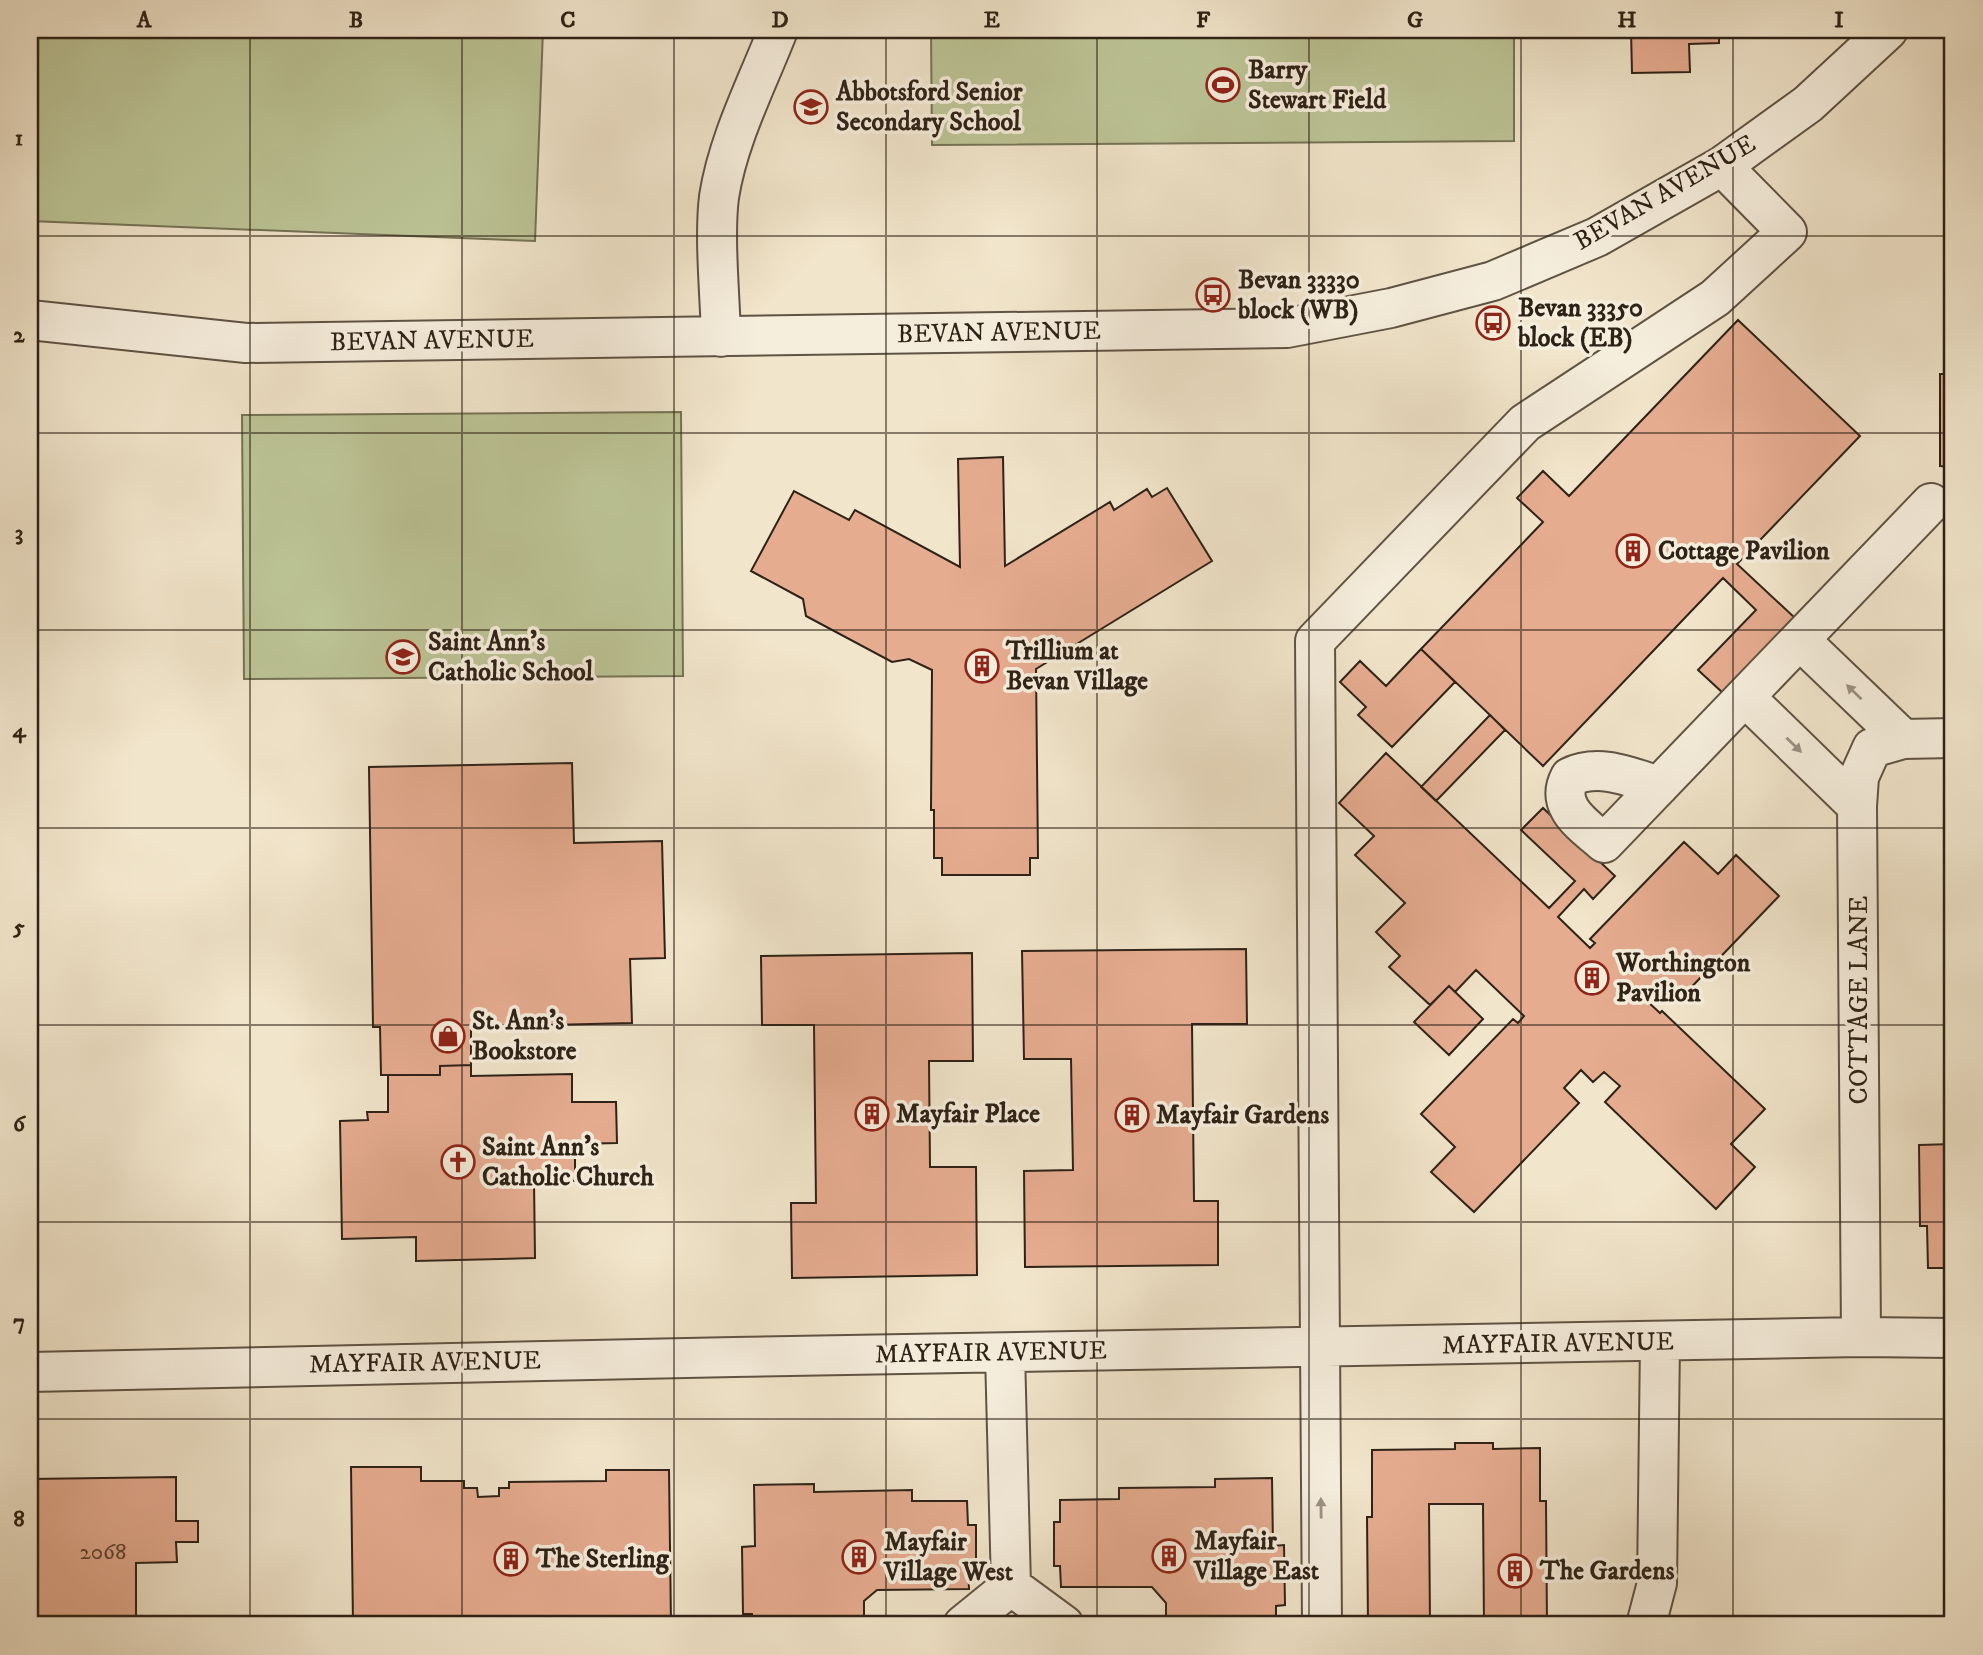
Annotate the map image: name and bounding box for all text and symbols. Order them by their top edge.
text: A [136,6,153,35]
text: B [349,6,363,35]
text: C [560,6,576,35]
text: D [771,6,789,35]
text: E [984,6,1000,35]
text: F [1196,6,1211,35]
text: G [1407,6,1423,35]
text: H [1617,6,1637,35]
text: I [1834,6,1844,35]
place label: Barry Stewart Field [1248,54,1387,117]
sports icon: Barry Stewart Field [1204,66,1242,104]
place label: Abbotsford Senior Secondary School [835,76,1023,139]
school or university icon: Abbotsford Senior Secondary School [792,88,830,126]
text: 1 [15,124,23,153]
street label: BEVAN AVENUE [1568,128,1762,258]
place label: Bevan 33330 block (WB) [1237,264,1360,327]
bus stop icon: Bevan 33330 block (WB) [1194,276,1232,314]
place label: Bevan 33350 block (EB) [1517,292,1643,355]
bus stop icon: Bevan 33350 block (EB) [1474,304,1512,342]
street label: BEVAN AVENUE [897,315,1101,351]
text: 2 [13,321,25,350]
street label: BEVAN AVENUE [330,323,534,359]
text: 3 [15,519,23,548]
building icon: Cottage Pavilion [1614,532,1652,570]
place label: Cottage Pavilion [1658,535,1830,568]
place label: Saint Ann's Catholic School [428,626,595,689]
place label: Trillium at Bevan Village [1005,635,1148,698]
school or university icon: Saint Ann's Catholic School [384,638,422,676]
building icon: Trillium at Bevan Village [963,647,1001,685]
one-way arrow [1846,684,1863,700]
text: 4 [12,716,27,745]
one-way arrow [1785,736,1802,752]
street label: COTTAGE LANE [1843,896,1876,1104]
text: 5 [12,913,25,942]
place label: Worthington Pavilion [1615,947,1751,1010]
building icon: Worthington Pavilion [1573,959,1611,997]
place label: St. Ann's Bookstore [472,1005,577,1068]
shop icon: St. Ann's Bookstore [429,1017,467,1055]
building icon: Mayfair Place [853,1095,891,1133]
building icon: Mayfair Gardens [1113,1096,1151,1134]
place label: Mayfair Place [896,1098,1040,1131]
place label: Mayfair Gardens [1156,1099,1329,1132]
text: 6 [13,1110,27,1139]
place label: Saint Ann's Catholic Church [482,1131,654,1194]
church icon: Saint Ann's Catholic Church [439,1143,477,1181]
text: 7 [13,1308,25,1337]
street label: MAYFAIR AVENUE [1442,1325,1674,1363]
street label: MAYFAIR AVENUE [875,1334,1107,1372]
street label: MAYFAIR AVENUE [309,1344,541,1382]
one-way arrow [1315,1497,1327,1519]
text: 8 [13,1505,25,1534]
place label: Mayfair Village East [1193,1525,1320,1588]
place label: Mayfair Village West [883,1526,1014,1589]
building icon: Mayfair Village East [1150,1537,1188,1575]
house number: 2068 [79,1538,127,1567]
building icon: Mayfair Village West [840,1538,878,1576]
building icon: The Sterling [492,1540,530,1578]
place label: The Sterling [535,1543,670,1576]
building icon: The Gardens [1496,1552,1534,1590]
place label: The Gardens [1539,1555,1675,1588]

